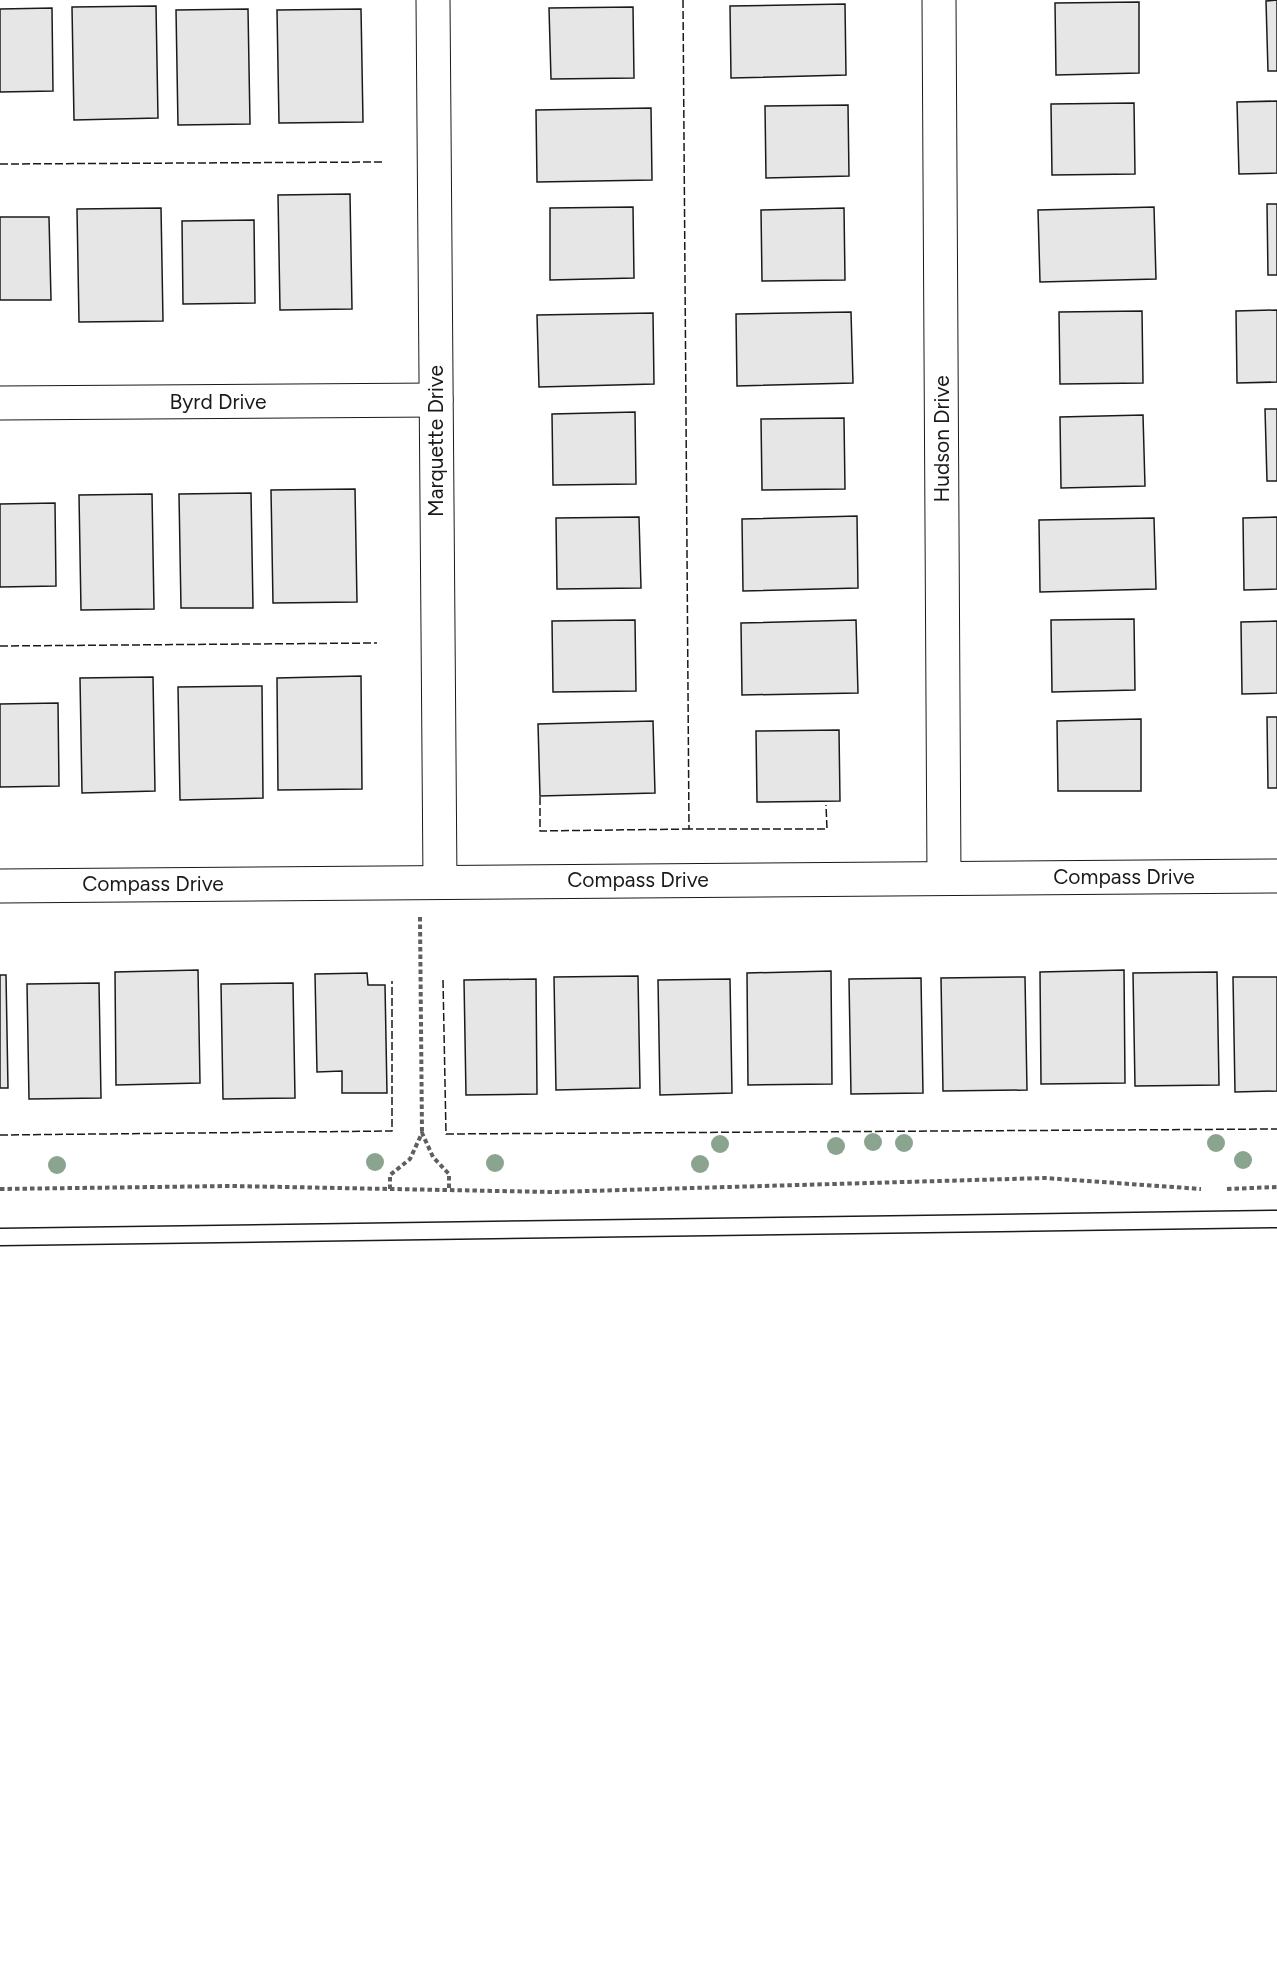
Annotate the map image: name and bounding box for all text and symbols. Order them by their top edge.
street label: Marquette Drive [423,365,448,517]
street label: Hudson Drive [929,375,954,503]
street label: Byrd Drive [169,389,267,414]
street label: Compass Drive [1053,864,1195,889]
street label: Compass Drive [567,867,709,892]
street label: Compass Drive [82,871,224,896]

